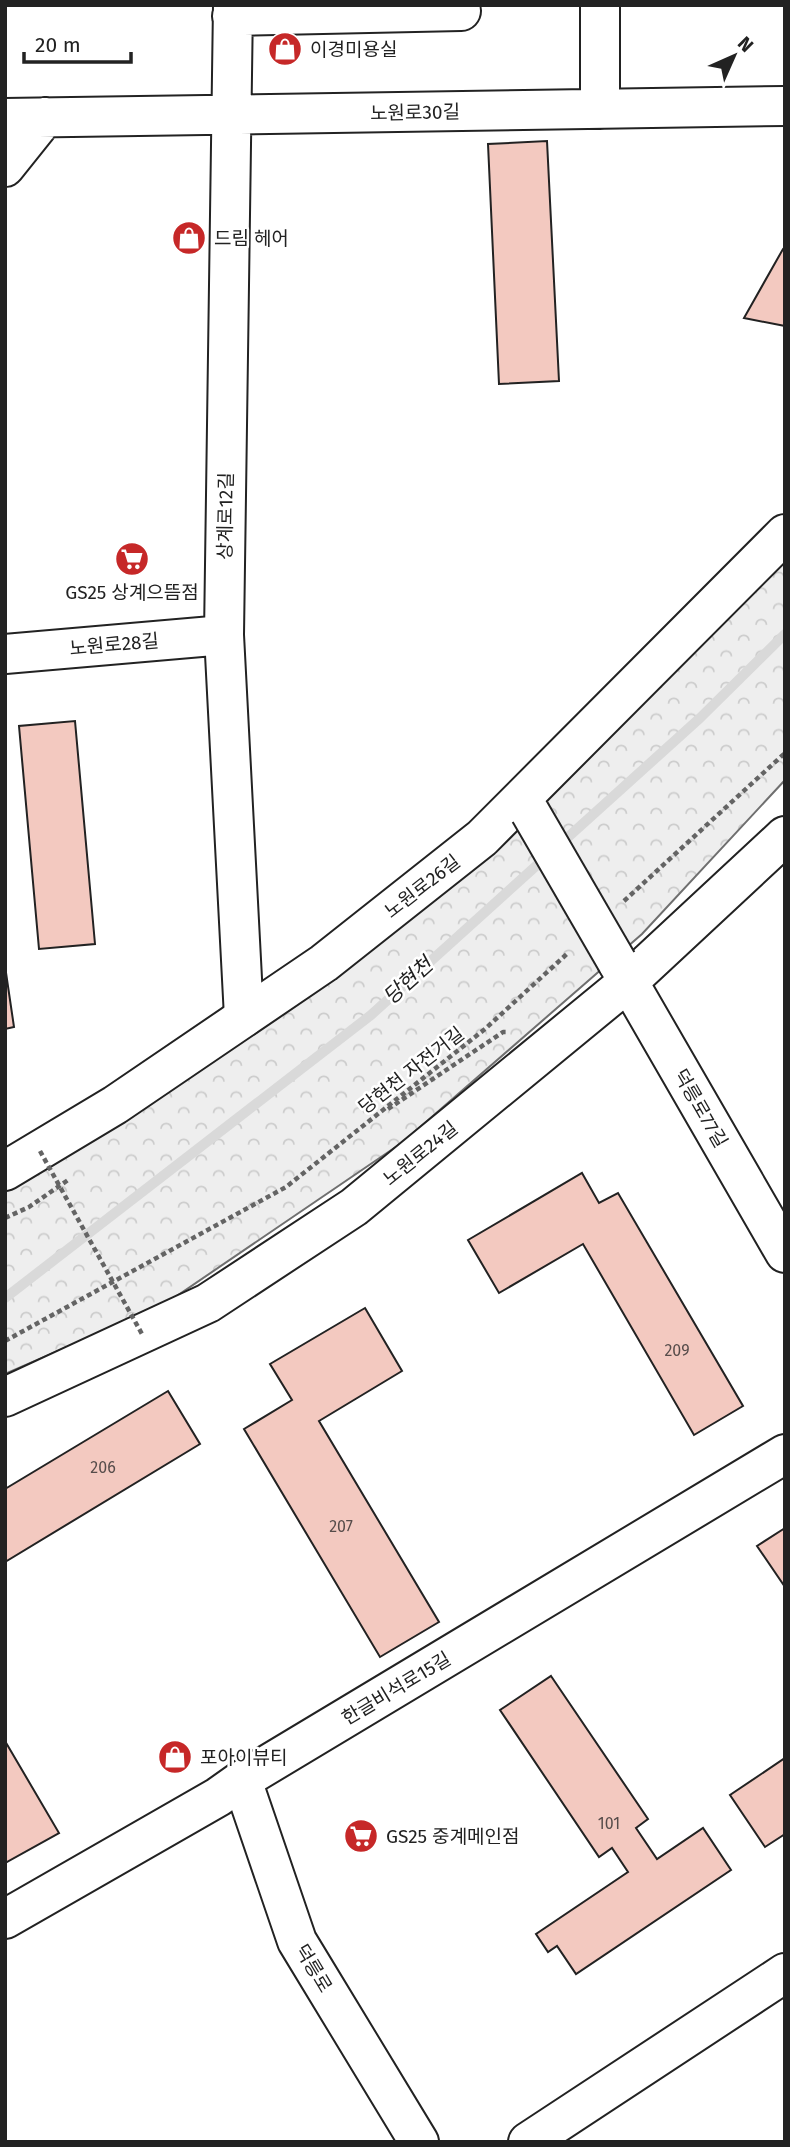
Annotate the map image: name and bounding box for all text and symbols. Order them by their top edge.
scale bar [24,21,131,65]
north arrow [699,21,769,91]
shop icon: 이경미용실 [266,30,304,68]
text: 20 m [35,32,81,58]
text: N [733,32,758,57]
place label: 이경미용실 [310,38,397,61]
street label: 노원로30길 [370,100,460,125]
shop icon: 드림 헤어 [170,219,208,257]
place label: 드림 헤어 [214,227,289,250]
street label: 상계로12길 [213,472,238,560]
supermarket icon: GS25 상계으뜸점 [113,540,151,578]
place label: GS25 상계으뜸점 [65,581,199,604]
street label: 노원로28길 [68,629,160,660]
street label: 노원로26길 [380,850,465,923]
water label: 당현천 [378,950,440,1010]
street label: 당현천 자전거길 [354,1022,469,1119]
street label: 덕릉로77길 [669,1065,732,1152]
street label: 노원로24길 [379,1116,462,1190]
house number: 209 [664,1341,690,1360]
house number: 206 [90,1458,116,1477]
house number: 207 [329,1517,353,1536]
street label: 한글비석로15길 [338,1647,455,1730]
shop icon: 포아이뷰티 [156,1738,194,1776]
place label: 포아이뷰티 [200,1746,287,1769]
house number: 101 [598,1814,620,1833]
supermarket icon: GS25 중계메인점 [342,1817,380,1855]
place label: GS25 중계메인점 [386,1825,520,1848]
street label: 덕릉로 [290,1940,337,1997]

